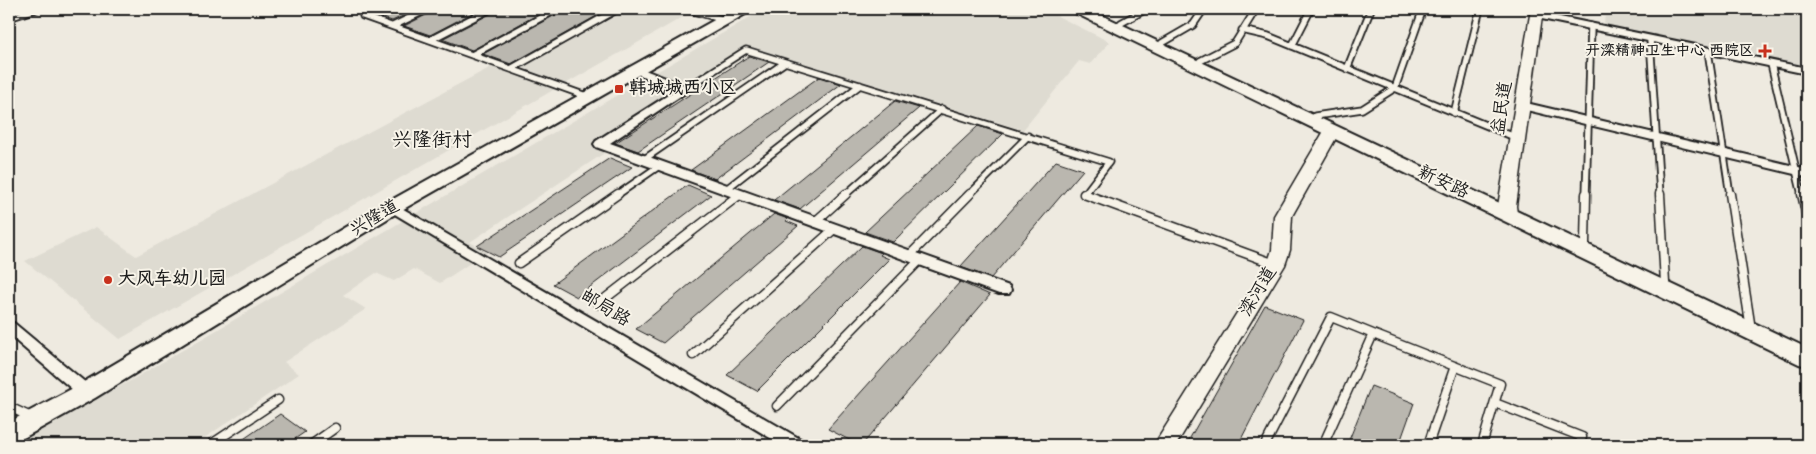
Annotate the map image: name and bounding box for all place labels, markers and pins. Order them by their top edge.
place label: 开滦精神卫生中心 西院区 [1585,40,1754,62]
marker: 开滦精神卫生中心 西院区 [1758,44,1772,58]
place label: 韩城城西小区 [629,76,737,102]
marker: 韩城城西小区 [613,83,625,95]
place label: 大风车幼儿园 [118,267,226,293]
marker: 大风车幼儿园 [102,274,114,286]

